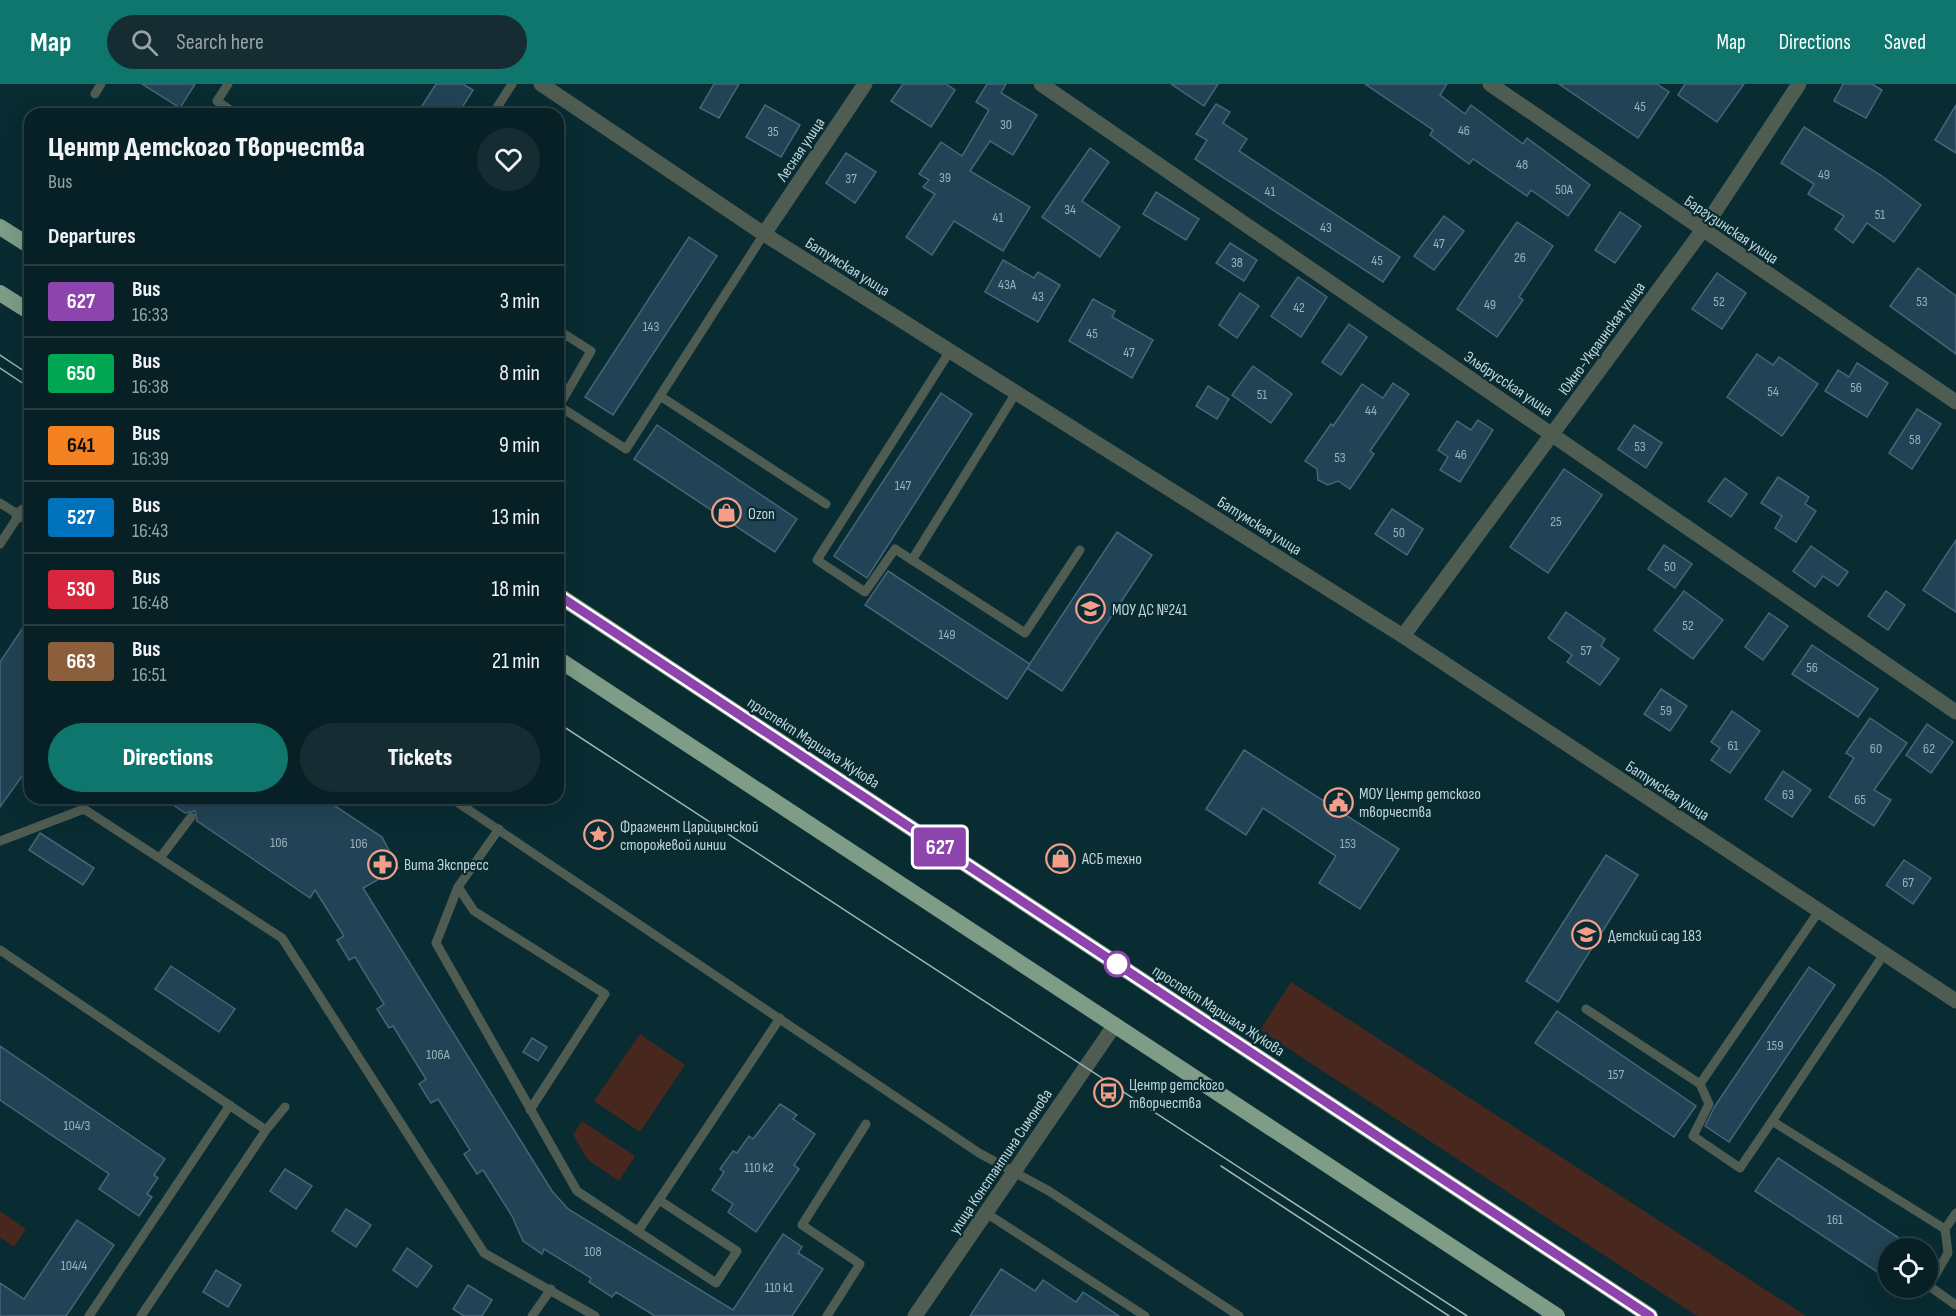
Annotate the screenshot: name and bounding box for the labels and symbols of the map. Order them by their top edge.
house number: 45 [1634,98,1646,115]
street label: Лесная улица [773,114,829,186]
house number: 30 [1000,116,1012,133]
house number: 46 [1458,122,1470,139]
house number: 35 [767,123,779,140]
house number: 48 [1516,156,1528,173]
house number: 49 [1818,166,1830,183]
house number: 39 [939,169,951,186]
house number: 37 [845,170,857,187]
house number: 50А [1555,181,1574,198]
house number: 41 [1265,183,1275,200]
street label: Баргузинская улица [1681,192,1782,269]
house number: 34 [1064,201,1076,218]
house number: 51 [1875,206,1885,223]
house number: 41 [993,209,1003,226]
house number: 43 [1320,219,1332,236]
street label: Батумская улица [802,234,893,301]
house number: 47 [1433,235,1445,252]
house number: 26 [1514,249,1526,266]
house number: 45 [1371,252,1383,269]
house number: 38 [1231,254,1243,271]
house number: 43А [998,276,1017,293]
street label: Южно-Украинская улица [1555,278,1650,399]
house number: 43 [1032,288,1044,305]
house number: 52 [1713,293,1725,310]
house number: 53 [1916,293,1928,310]
house number: 49 [1484,296,1496,313]
house number: 42 [1293,299,1305,316]
house number: 143 [643,318,659,335]
house number: 45 [1086,325,1098,342]
house number: 47 [1123,344,1135,361]
street label: Эльбрусская улица [1460,348,1556,421]
house number: 56 [1850,379,1862,396]
house number: 54 [1767,383,1779,400]
house number: 51 [1257,386,1267,403]
house number: 44 [1365,402,1377,419]
house number: 58 [1909,431,1921,448]
house number: 53 [1634,438,1646,455]
house number: 46 [1455,446,1467,463]
house number: 53 [1334,449,1346,466]
house number: 147 [895,477,912,494]
street label: Батумская улица [1214,493,1305,560]
shop icon: Ozon [711,497,743,529]
place label: Ozon [748,505,775,524]
house number: 25 [1550,513,1562,530]
house number: 50 [1393,524,1405,541]
house number: 50 [1664,558,1676,575]
school or university icon: МОУ ДС №241 [1075,593,1107,625]
place label: МОУ ДС №241 [1112,601,1188,620]
house number: 52 [1682,617,1694,634]
house number: 149 [939,626,955,643]
house number: 57 [1580,642,1592,659]
house number: 56 [1806,659,1818,676]
street label: проспект Маршала Жукова [744,693,883,793]
house number: 59 [1660,702,1672,719]
house number: 61 [1727,737,1739,754]
house number: 60 [1870,740,1882,757]
house number: 62 [1923,740,1935,757]
street label: Батумская улица [1622,757,1713,825]
place label: МОУ Центр детского творчества [1359,785,1481,822]
public building icon: МОУ Центр детского творчества [1322,786,1354,818]
house number: 63 [1782,786,1794,803]
house number: 65 [1854,791,1866,808]
place label: Фрагмент Царицынской сторожевой линии [620,818,758,855]
place icon: Фрагмент Царицынской сторожевой линии [583,819,615,851]
line badge: 627 [906,828,974,867]
house number: 106 [270,834,288,851]
house number: 106 [350,835,368,852]
house number: 153 [1340,835,1356,852]
shop icon: АСБ техно [1045,842,1077,874]
pharmacy icon: Вита Экспресс [367,848,399,880]
place label: АСБ техно [1081,850,1142,869]
place label: Вита Экспресс [404,856,489,875]
house number: 67 [1902,874,1914,891]
school or university icon: Детский сад 183 [1571,919,1603,951]
place label: Детский сад 183 [1608,927,1702,946]
unlabelled marker [1104,951,1130,977]
street label: проспект Маршала Жукова [1149,961,1288,1061]
house number: 159 [1767,1037,1783,1054]
house number: 106А [426,1046,451,1063]
house number: 157 [1608,1066,1624,1083]
place label: Центр детского творчества [1129,1076,1224,1113]
bus stop icon: Центр детского творчества [1092,1077,1124,1109]
street label: улица Константина Симонова [946,1086,1057,1238]
house number: 104/3 [64,1117,91,1134]
house number: 110 к2 [744,1159,774,1176]
house number: 161 [1827,1211,1843,1228]
house number: 108 [584,1243,602,1260]
house number: 104/4 [61,1257,87,1274]
house number: 110 к1 [765,1279,793,1296]

